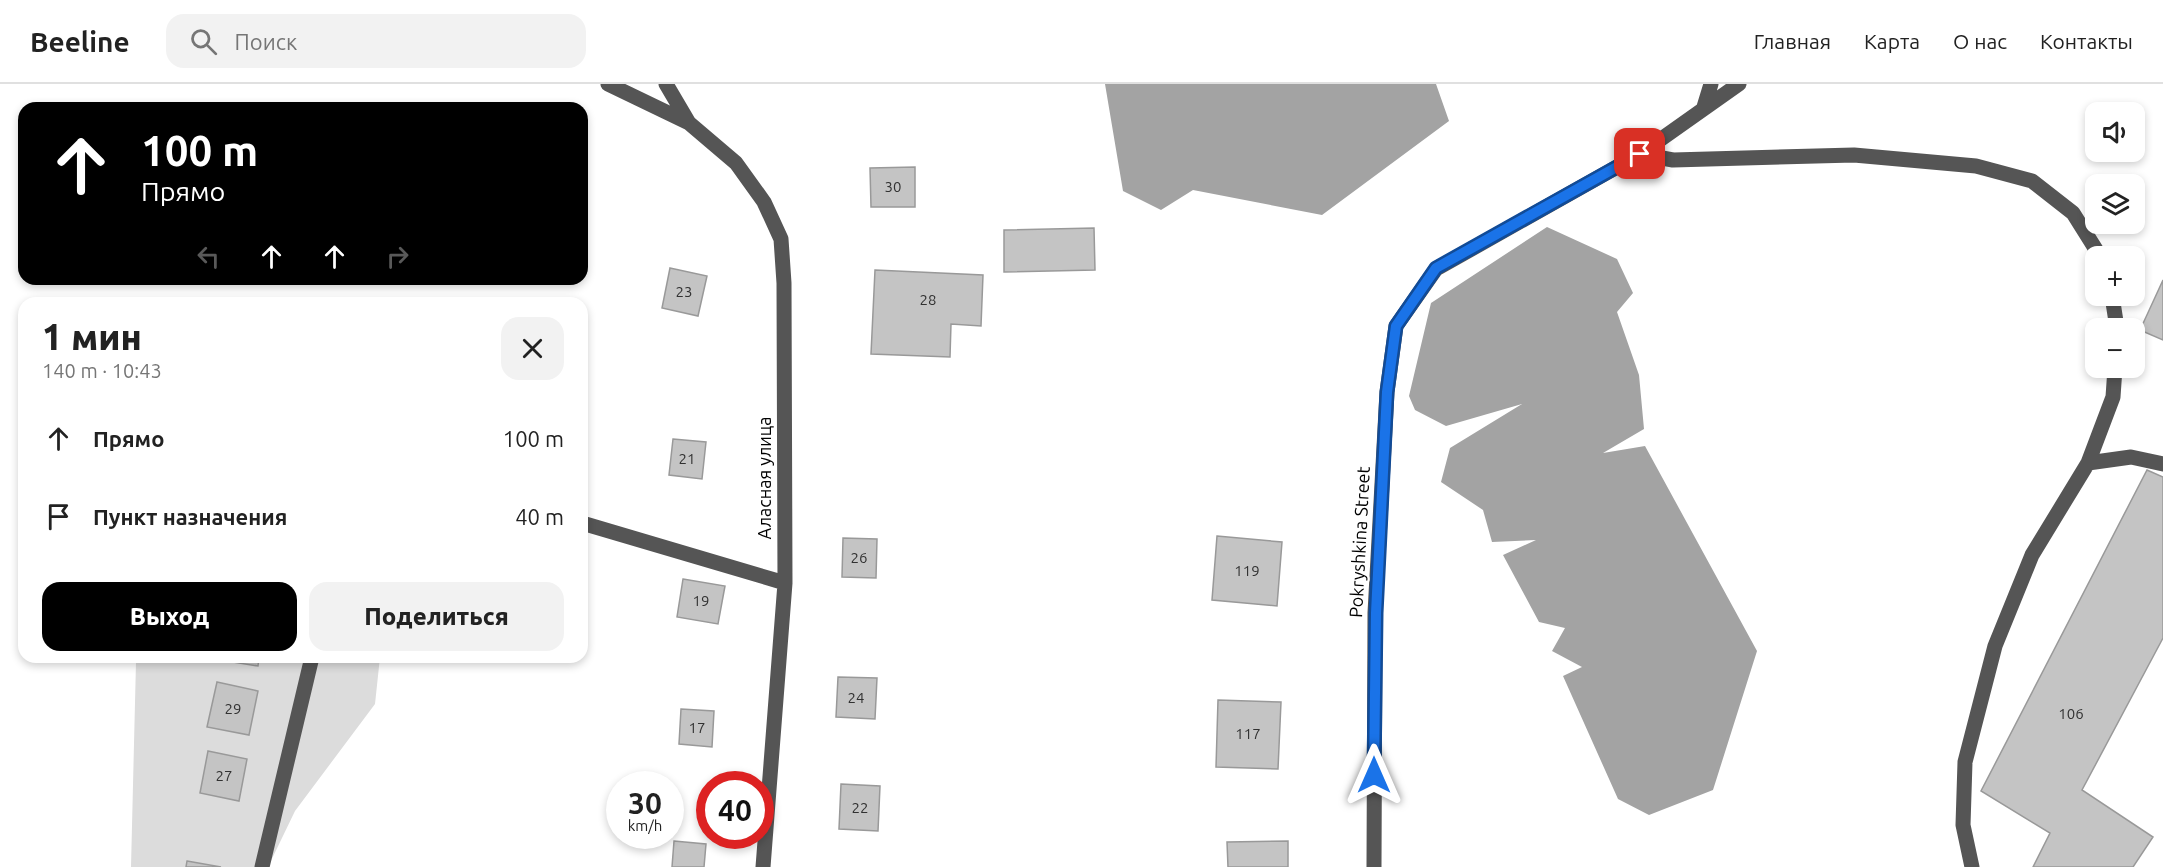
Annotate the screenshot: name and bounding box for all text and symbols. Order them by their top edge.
search box [166,14,586,68]
icon: search [187,25,220,58]
text: Beeline [30,26,130,57]
text: Поиск [235,29,297,54]
text: Главная [1754,29,1831,53]
text: Карта [1864,29,1920,53]
text: О нас [1953,29,2007,53]
text: Контакты [2040,29,2133,53]
map controls [2085,102,2145,378]
button: sound [2085,102,2145,162]
icon: ahead [42,126,120,204]
text: 100 m [141,127,258,174]
pin [1614,128,1665,179]
icon: arrive [1623,137,1656,170]
button: layers [2085,174,2145,234]
text: Прямо [141,176,225,206]
house number: 30 [885,178,901,195]
icon: left [192,240,225,273]
icon: ahead [255,240,288,273]
icon: ahead [318,240,351,273]
icon: right [381,240,414,273]
button: + [2085,246,2145,306]
house number: 23 [676,283,692,300]
house number: 28 [920,291,936,308]
text: 1 мин [42,316,142,357]
button: close [501,317,564,380]
button: − [2085,318,2145,378]
text: 140 m · 10:43 [42,359,162,382]
street label: Аласная улица [754,416,774,540]
icon: ahead [42,422,75,455]
text: Прямо [93,426,164,451]
text: 100 m [503,426,564,451]
house number: 21 [679,450,695,467]
street label: Pokryshkina Street [1345,466,1373,618]
icon: arrive [42,500,75,533]
text: Пункт назначения [93,504,287,529]
text: 40 m [515,504,564,529]
house number: 26 [851,549,867,566]
house number: 119 [1234,562,1260,579]
button: Выход [42,582,297,651]
button: Поделиться [309,582,564,651]
house number: 19 [693,592,709,609]
house number: 24 [848,689,864,706]
house number: 29 [225,700,241,717]
house number: 106 [2058,705,2084,722]
house number: 17 [689,719,705,736]
house number: 117 [1235,725,1261,742]
position arrow [1342,743,1406,807]
house number: 27 [216,767,232,784]
speed limit sign: 40 [696,771,774,849]
text: 30 [628,786,662,820]
house number: 22 [852,799,868,816]
text: km/h [628,817,662,834]

